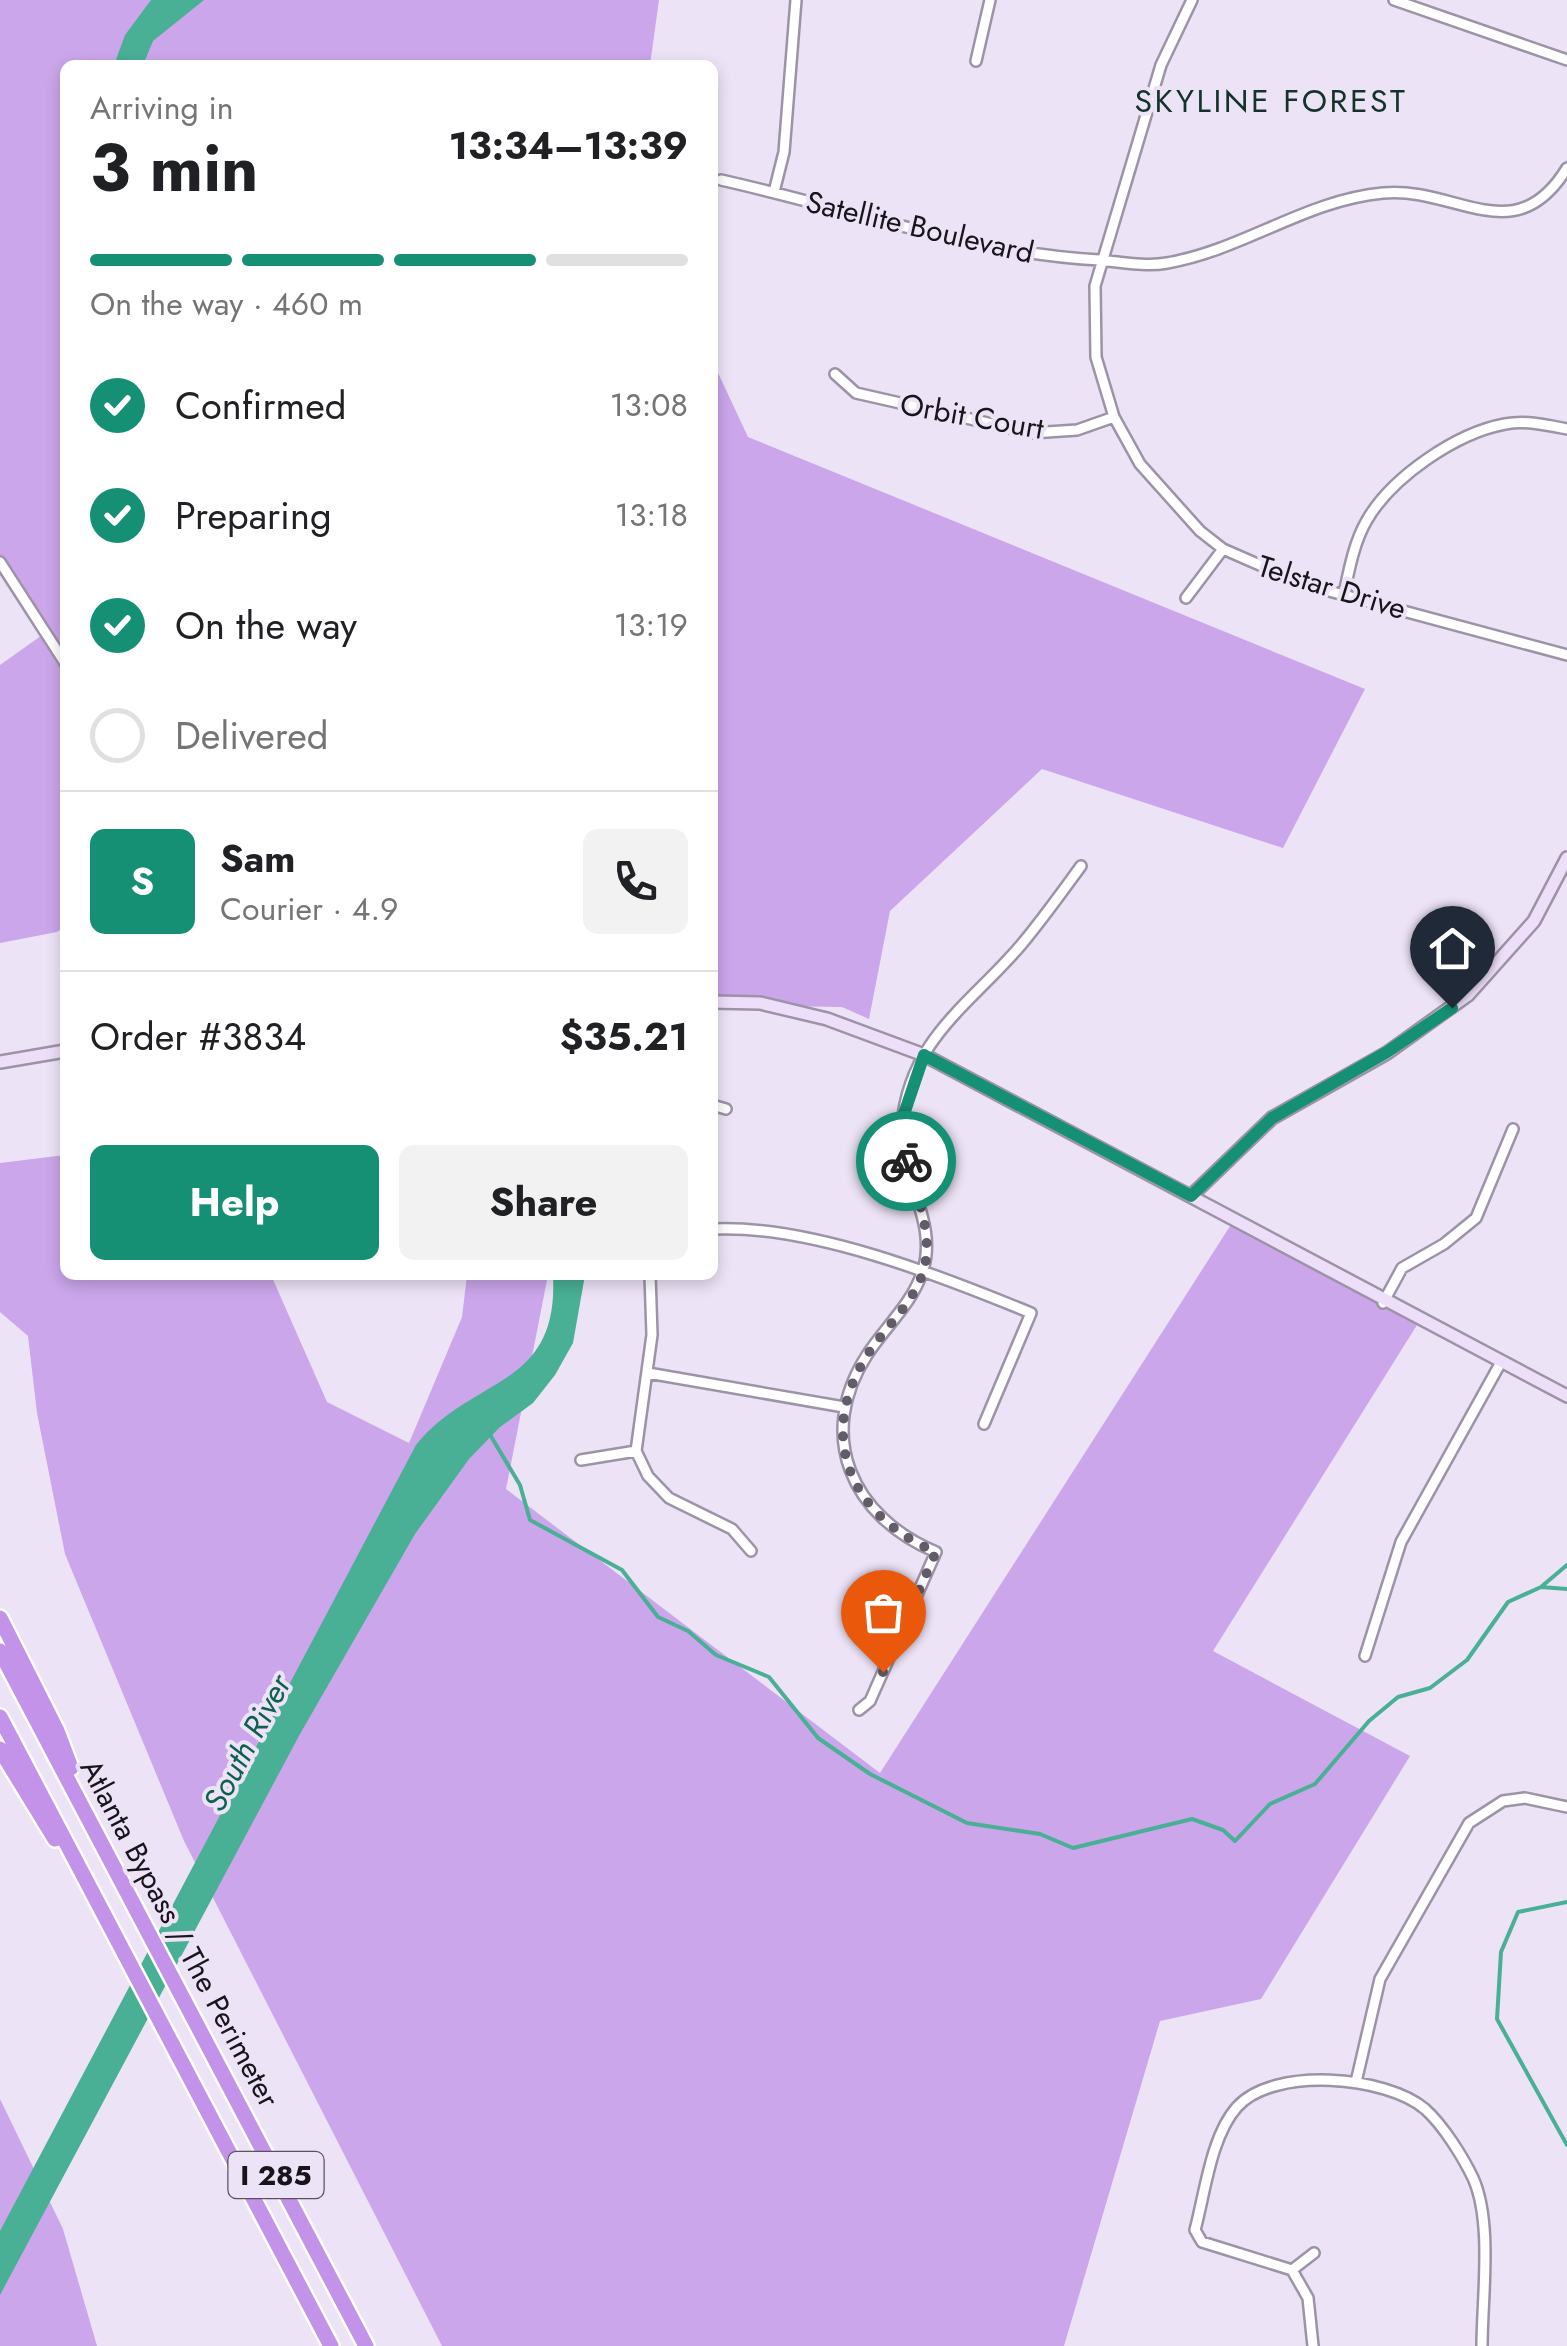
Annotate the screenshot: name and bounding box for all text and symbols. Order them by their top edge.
district label: SKYLINE FOREST [1135,78,1408,124]
text: Arriving in [90,85,234,131]
text: 13:34–13:39 [449,118,688,173]
text: 3 min [90,121,258,215]
street label: Satellite Boulevard [802,180,1038,274]
text: On the way · 460 m [90,281,363,327]
icon: check [90,378,145,433]
text: Confirmed [175,378,346,433]
text: 13:08 [610,382,688,428]
street label: Orbit Court [897,382,1048,450]
icon: check [90,488,145,543]
text: Preparing [175,488,332,543]
text: 13:18 [615,492,688,538]
street label: Telstar Drive [1253,544,1411,630]
icon: check [90,598,145,653]
text: On the way [175,598,357,653]
text: 13:19 [614,602,688,648]
text: Delivered [175,708,328,763]
button: phone [583,829,688,934]
text: Sam [220,831,295,886]
text: S [131,854,154,909]
text: Courier · 4.9 [220,886,398,932]
pin [1410,906,1495,1009]
icon: home [1425,921,1480,976]
text: Order #3834 [90,1009,306,1064]
text: $35.21 [560,1009,688,1064]
courier [856,1111,956,1211]
icon: bike [879,1134,934,1189]
button: Help [90,1145,379,1260]
button: Share [399,1145,688,1260]
pin [841,1570,926,1673]
icon: bag [856,1585,911,1640]
water label: South River [192,1664,303,1820]
street label: Atlanta Bypass / The Perimeter [70,1751,291,2115]
road number: I 285 [228,2152,324,2198]

